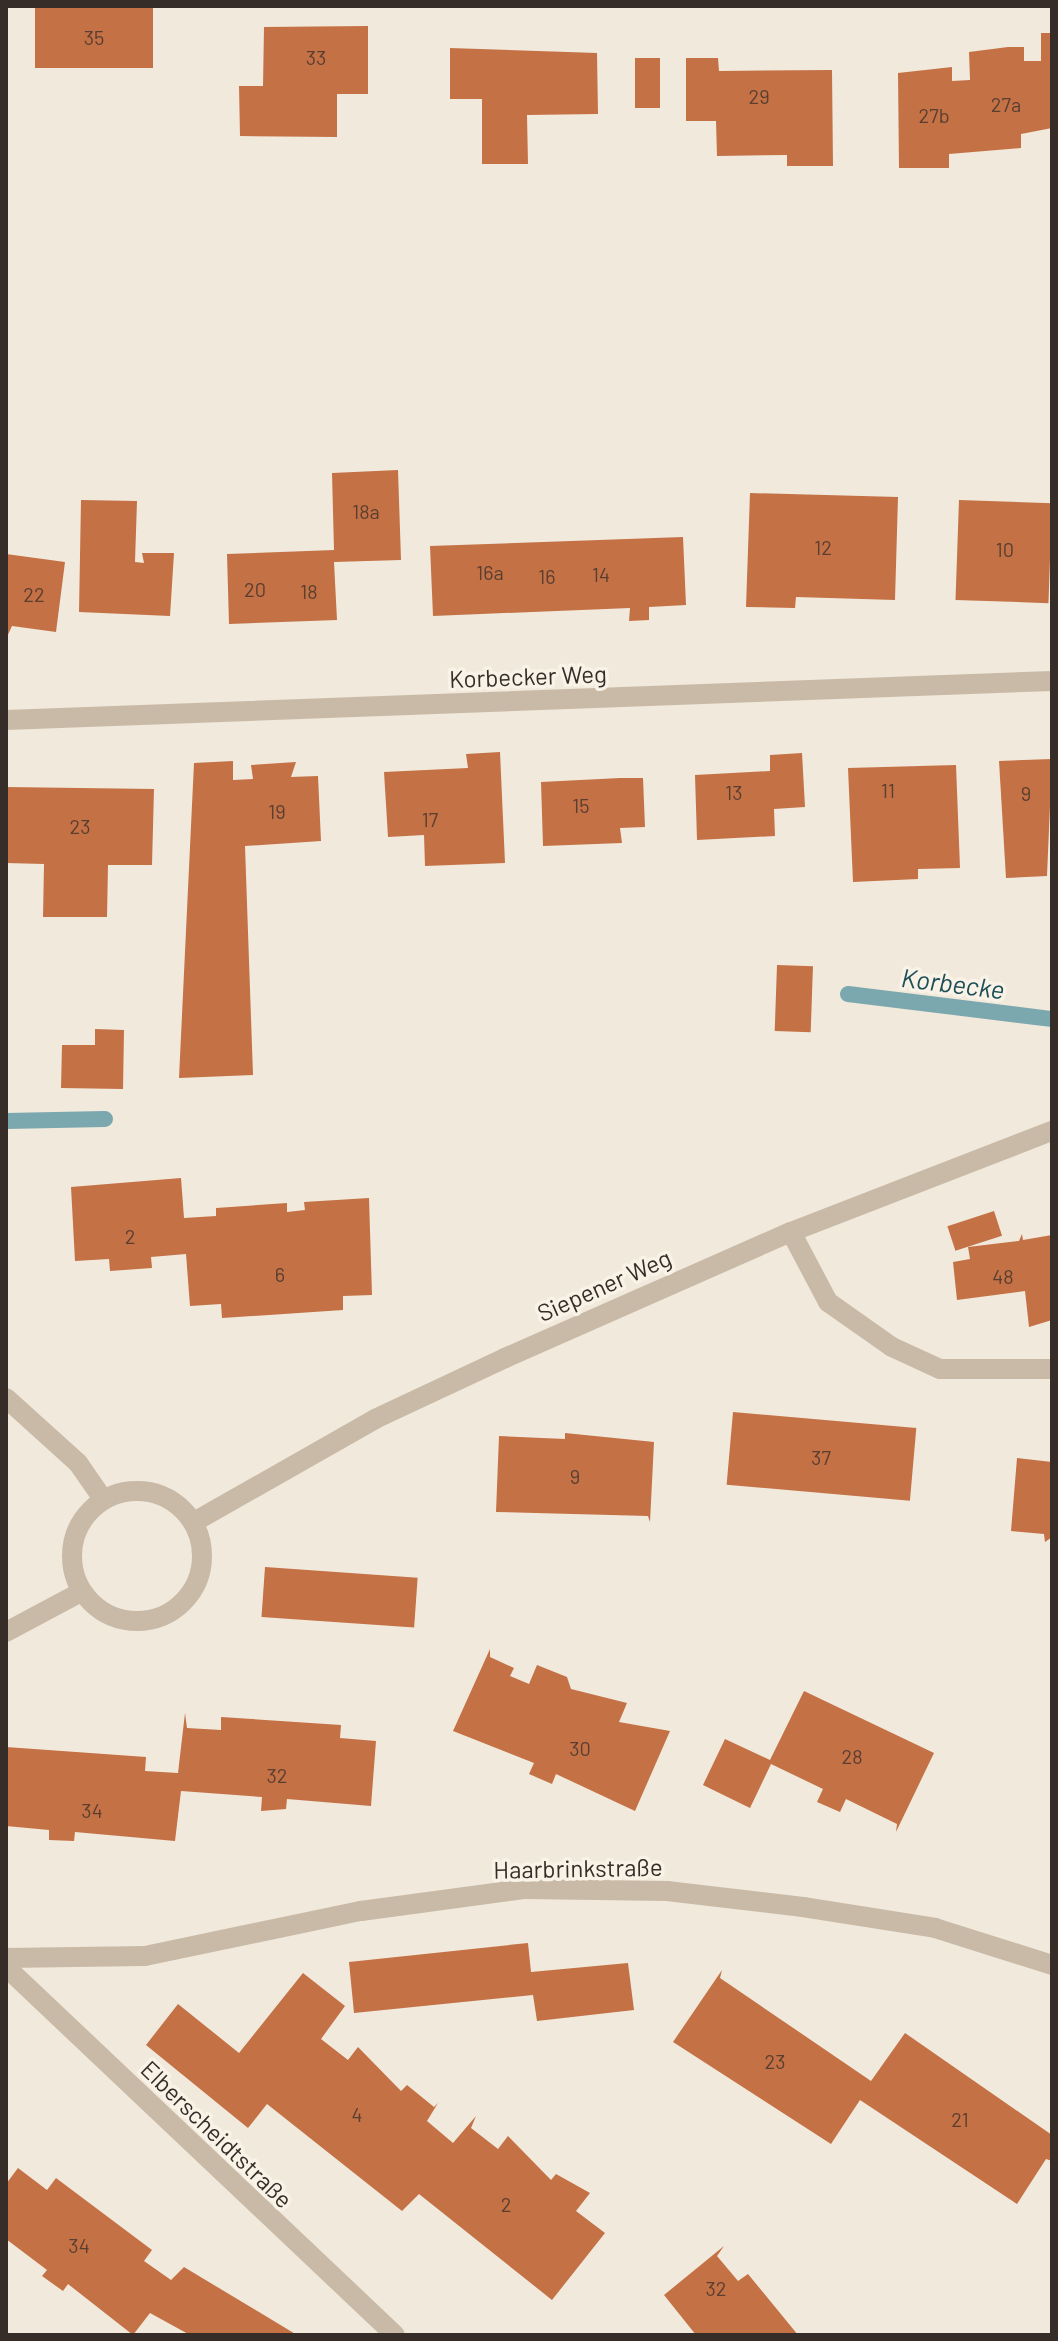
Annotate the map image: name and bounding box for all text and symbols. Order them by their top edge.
house number: 35 [84,25,104,49]
house number: 33 [306,45,326,69]
house number: 29 [748,84,770,108]
house number: 27a [991,92,1021,116]
house number: 27b [918,103,950,127]
house number: 18a [352,499,380,523]
house number: 12 [814,535,832,559]
house number: 10 [996,537,1014,561]
house number: 16a [476,560,504,584]
house number: 14 [592,562,610,586]
house number: 16 [538,564,556,588]
house number: 20 [244,577,266,601]
house number: 18 [300,579,318,603]
house number: 22 [23,582,45,606]
street label: Korbecker Weg [449,659,607,693]
house number: 11 [881,778,895,802]
house number: 13 [725,780,743,804]
house number: 9 [1021,781,1031,805]
house number: 15 [572,793,590,817]
house number: 19 [268,799,286,823]
house number: 17 [422,807,438,831]
house number: 23 [70,814,90,838]
water label: Korbecke [900,961,1006,1005]
house number: 2 [125,1224,135,1248]
street label: Siepener Weg [533,1243,675,1327]
house number: 6 [275,1262,285,1286]
house number: 48 [992,1264,1014,1288]
house number: 37 [811,1445,831,1469]
house number: 9 [570,1464,580,1488]
house number: 30 [569,1736,591,1760]
house number: 28 [841,1744,863,1768]
house number: 32 [266,1763,288,1787]
house number: 34 [81,1798,103,1822]
street label: Haarbrinkstraße [493,1852,663,1884]
house number: 23 [765,2049,785,2073]
street label: Elberscheidtstraße [135,2054,299,2214]
house number: 4 [351,2102,363,2126]
house number: 21 [951,2107,969,2131]
house number: 2 [501,2192,511,2216]
house number: 34 [68,2233,90,2257]
house number: 32 [705,2276,727,2300]

